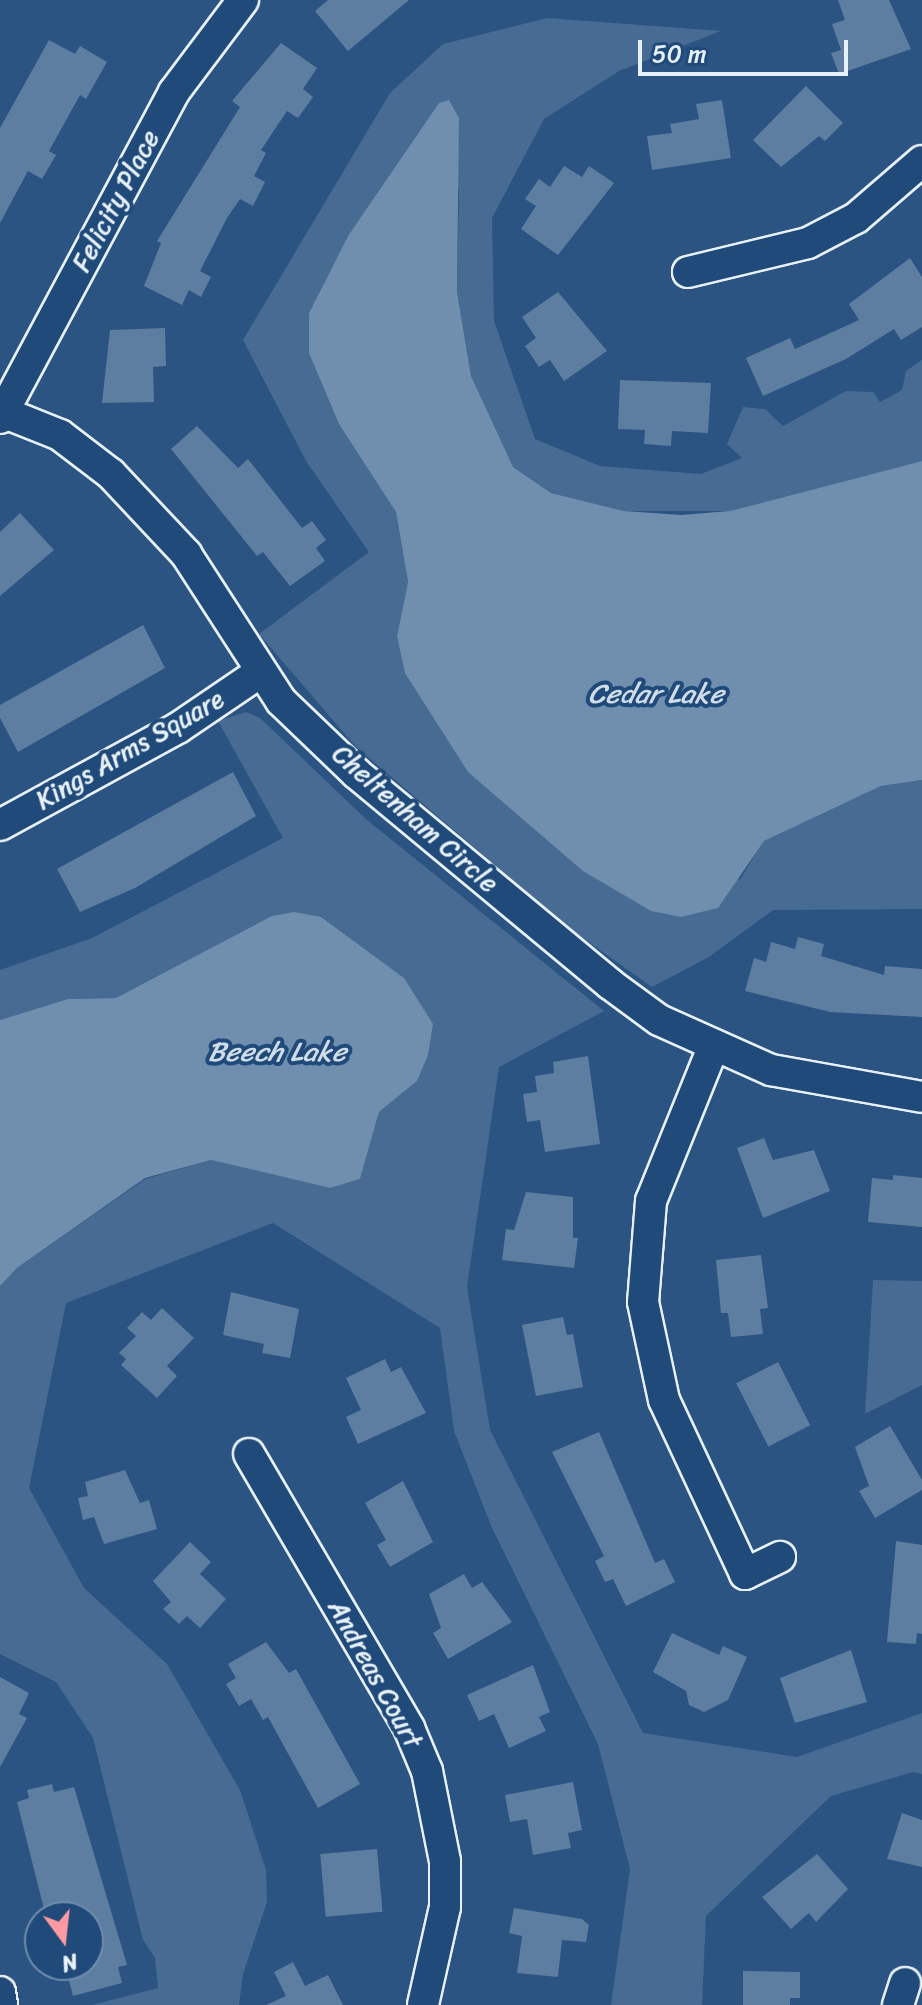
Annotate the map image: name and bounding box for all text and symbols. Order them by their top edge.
scale bar [642,24,852,74]
text: 50 m [652,33,707,75]
street label: Felicity Place [66,125,166,277]
water label: Cedar Lake [588,677,724,711]
street label: Kings Arms Square [30,684,230,816]
street label: Cheltenham Circle [326,738,504,900]
water label: Beech Lake [208,1035,346,1069]
street label: Andreas Court [321,1594,429,1754]
north arrow [24,1901,104,1981]
text: N [57,1942,82,1984]

